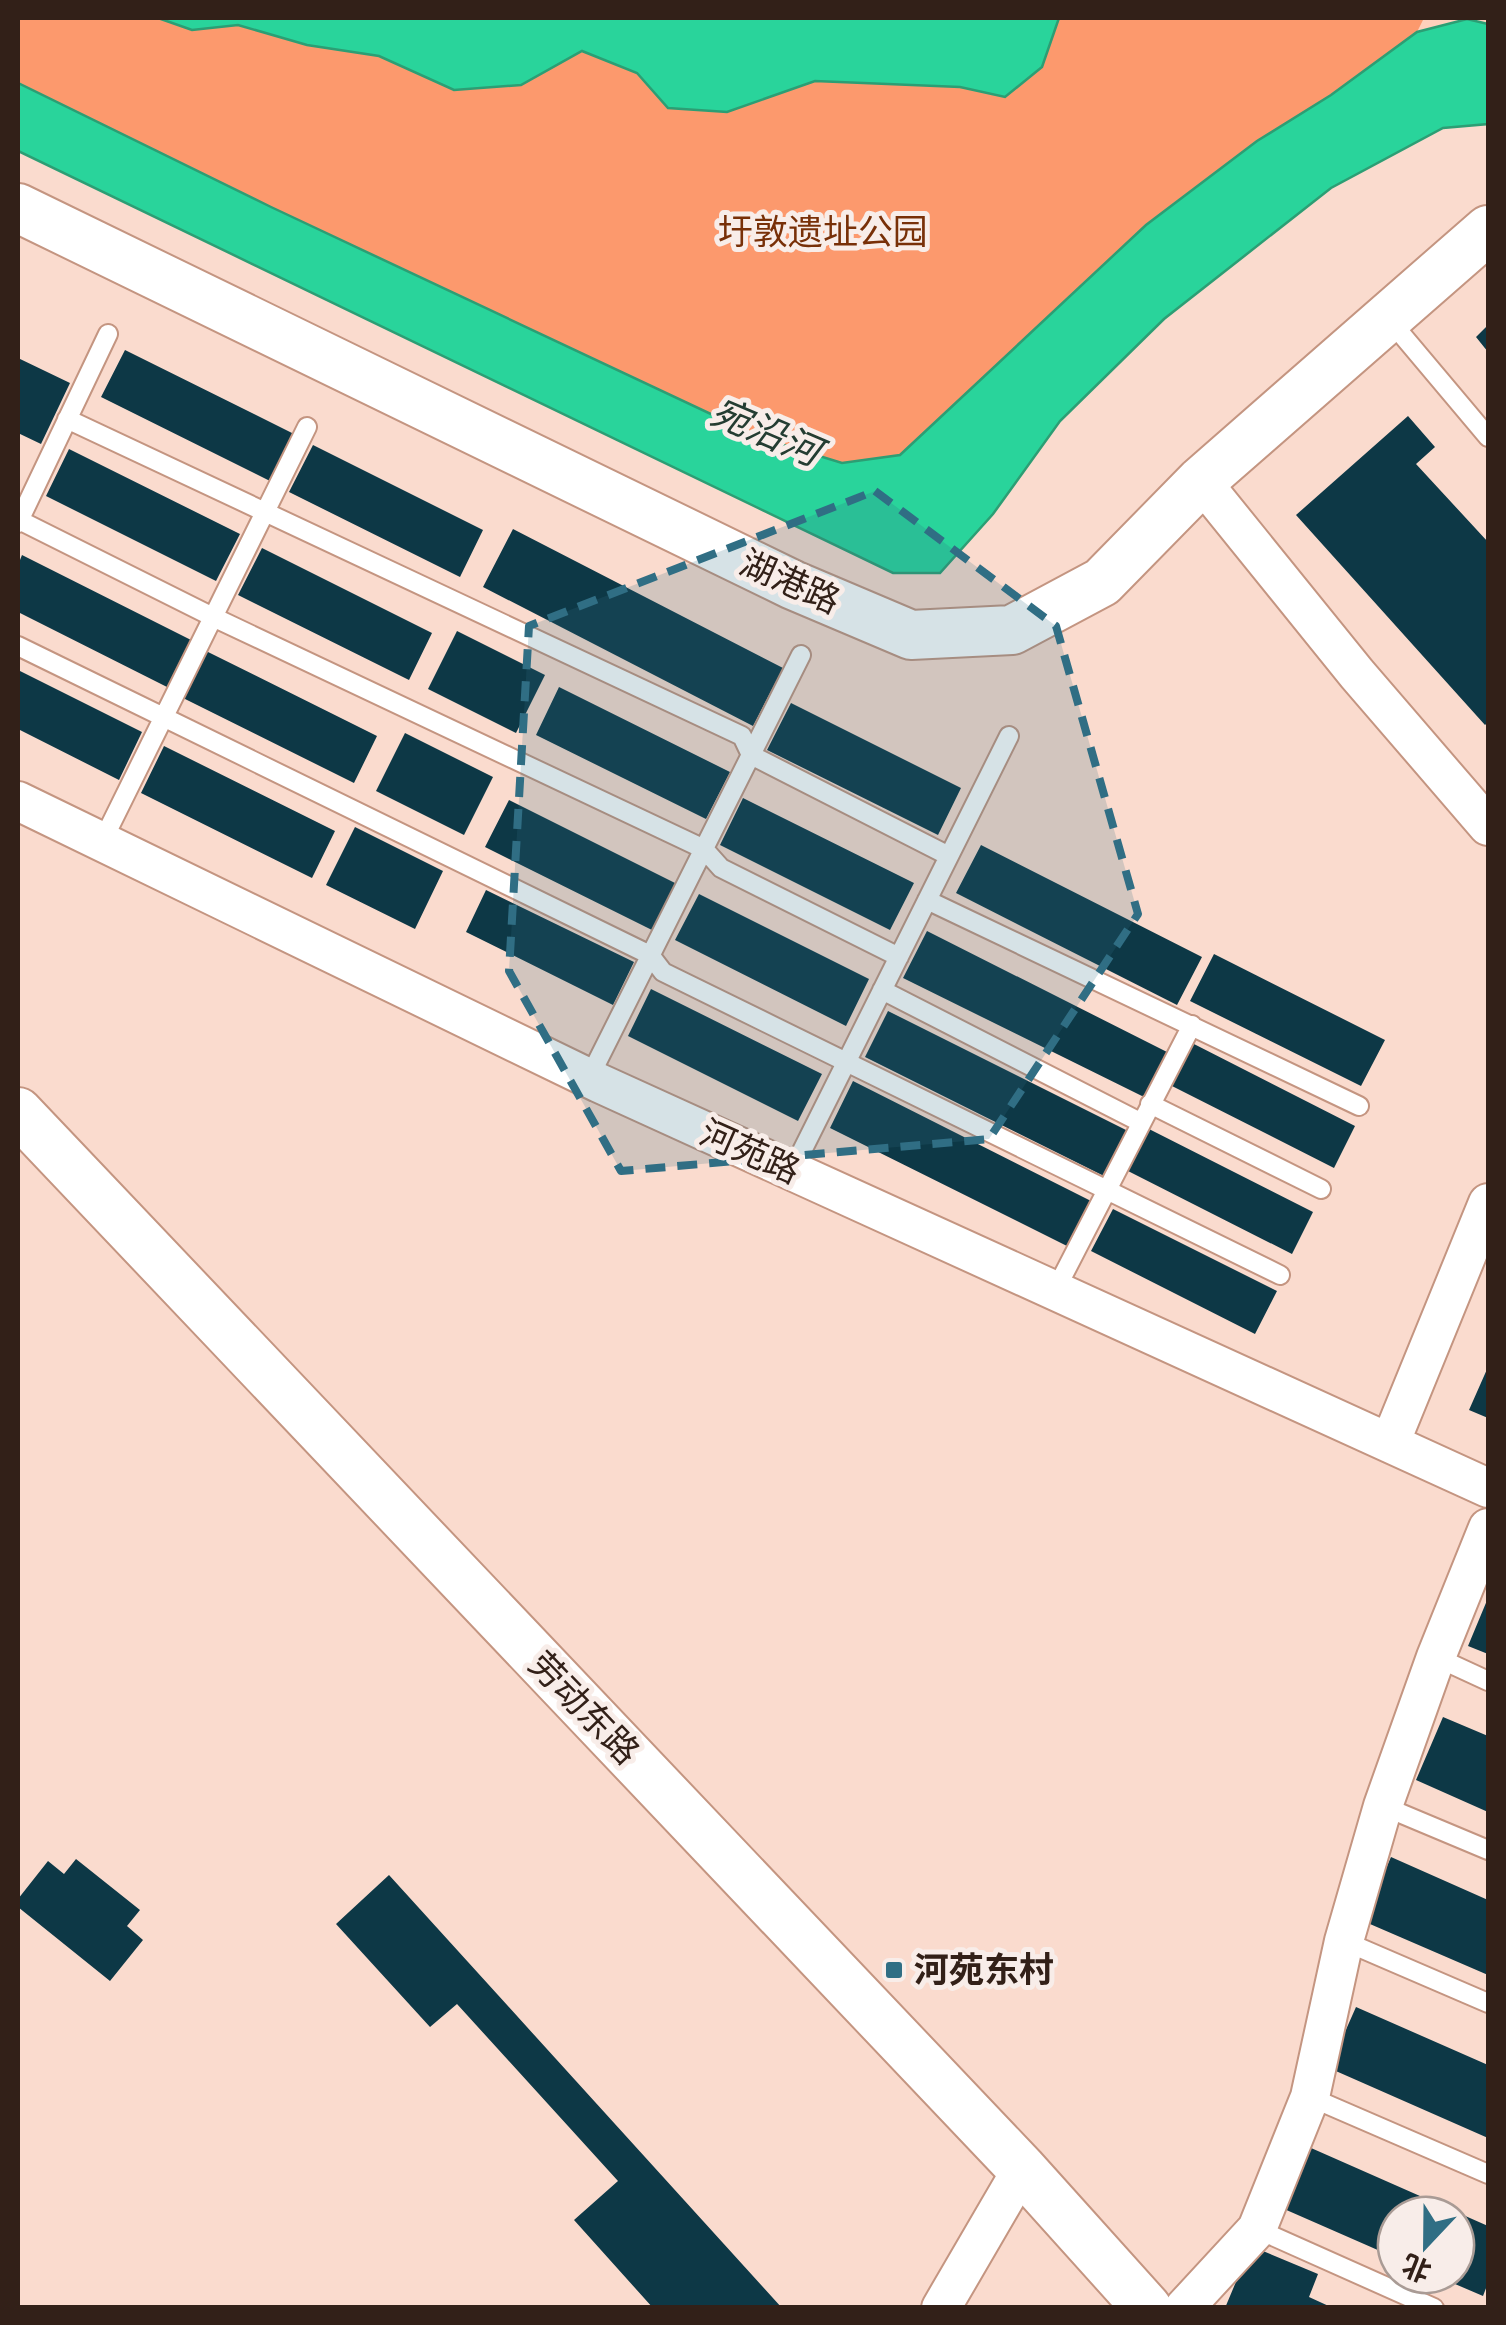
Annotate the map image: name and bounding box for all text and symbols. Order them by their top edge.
park label: 圩敦遗址公园 [718,210,928,252]
water label: 宛沿河 [705,388,834,476]
street label: 湖港路 [734,541,847,622]
street label: 河苑路 [694,1111,807,1192]
street label: 劳动东路 [521,1642,648,1772]
place label: 河苑东村 [914,1948,1054,1990]
marker: 河苑东村 [883,1959,905,1981]
north arrow [1376,2195,1476,2295]
text: 北 [1397,2248,1436,2289]

